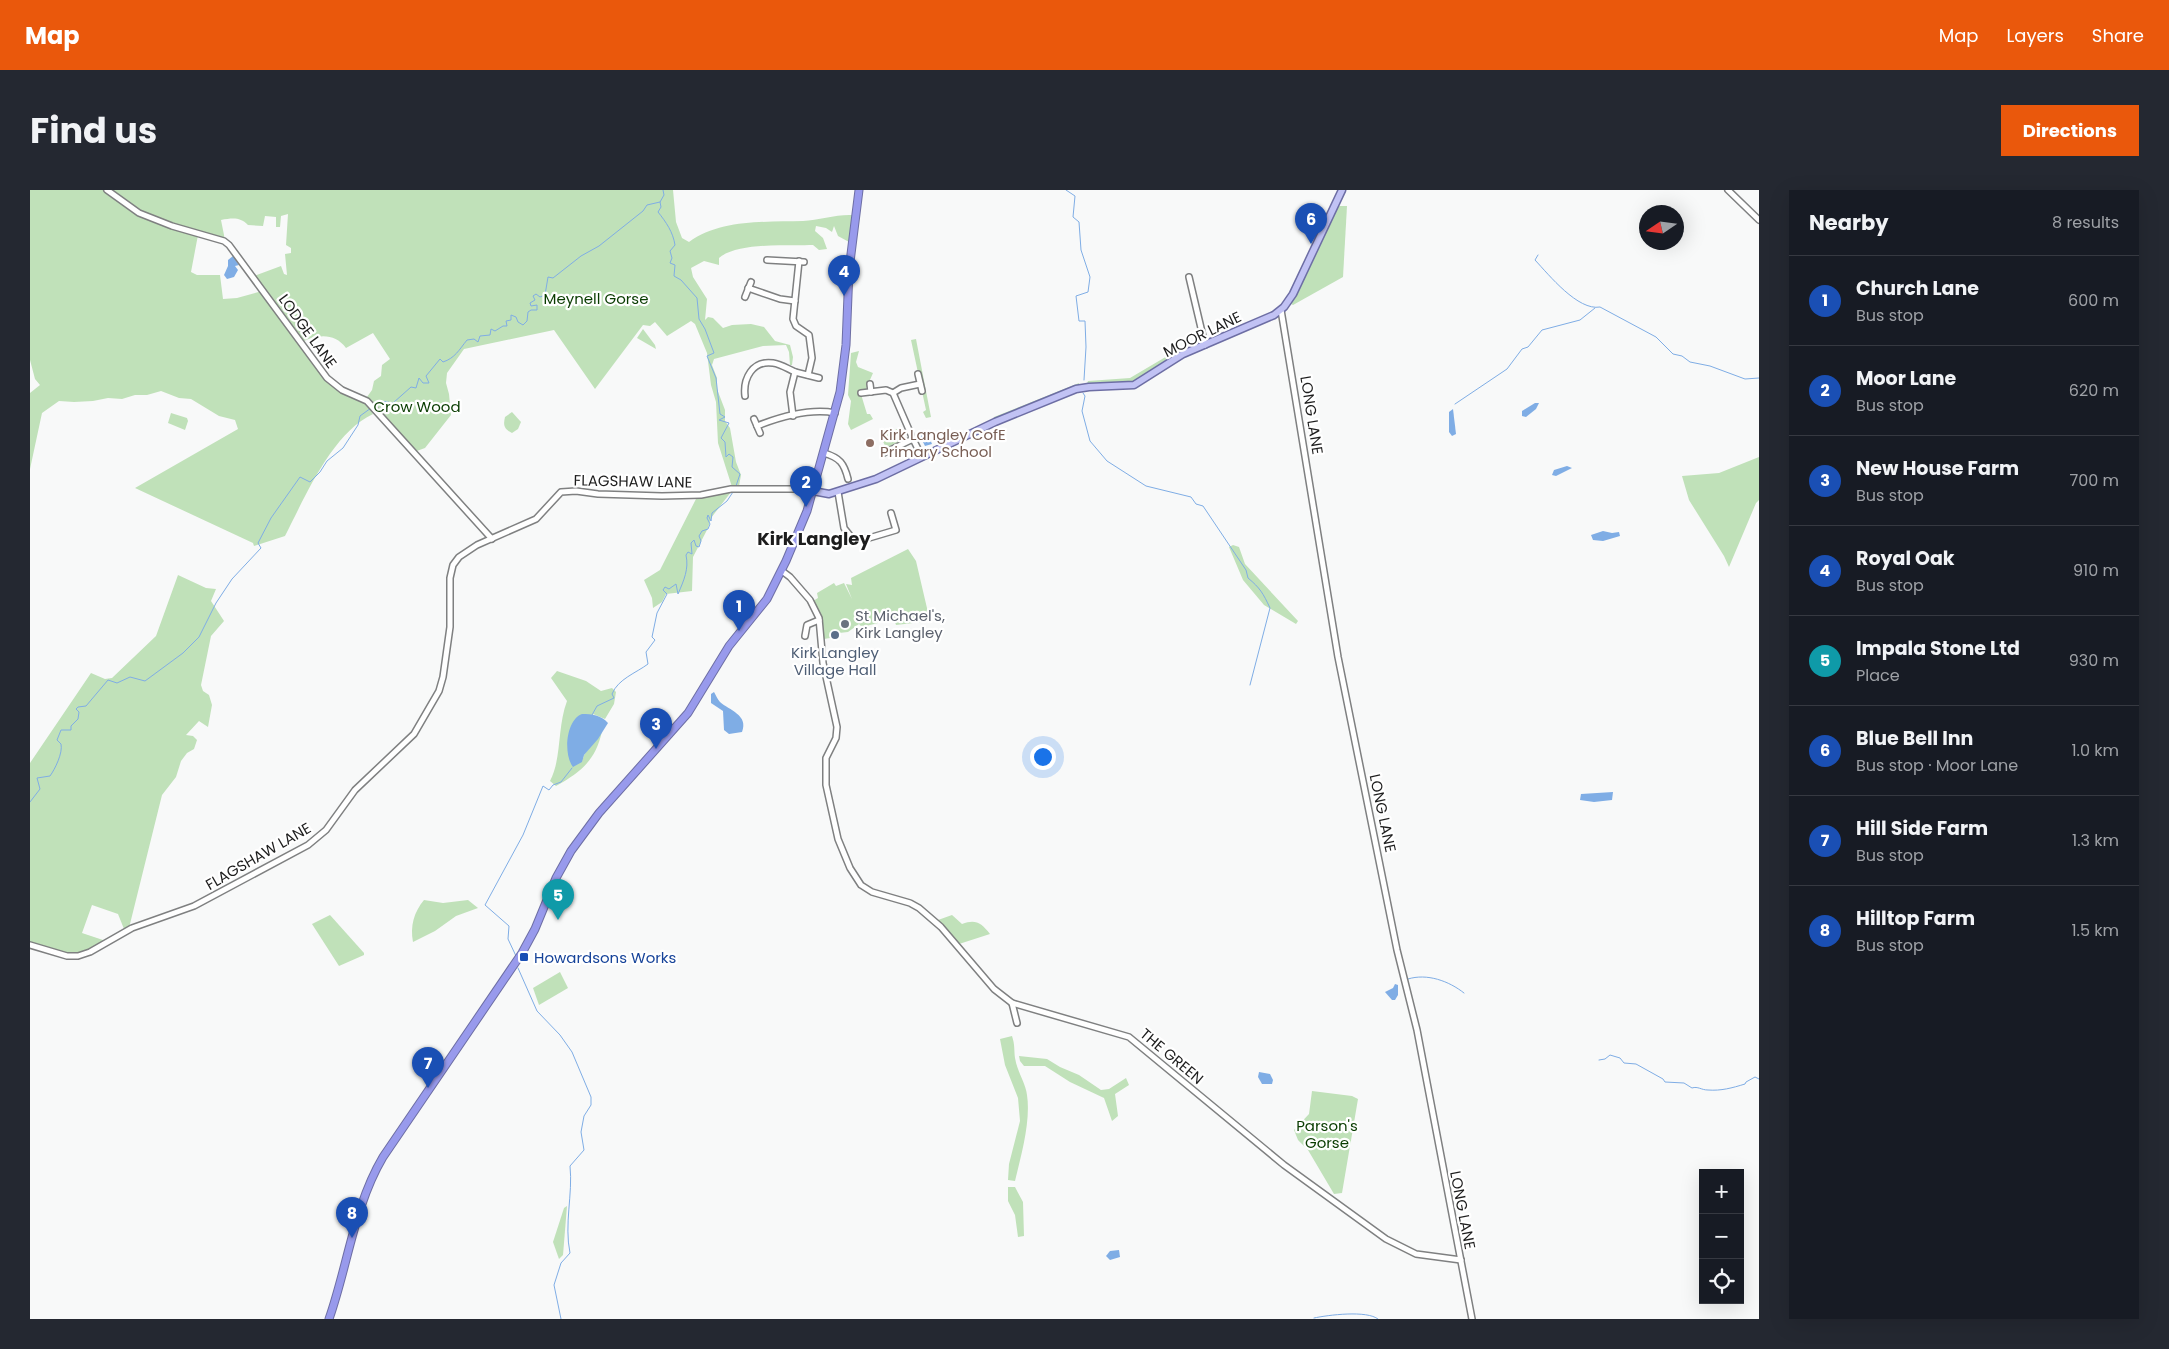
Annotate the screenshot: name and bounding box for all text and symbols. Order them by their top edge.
text: Map [25,19,80,52]
text: Map [1939,23,1979,48]
text: Layers [2007,23,2064,48]
text: Share [2092,23,2144,48]
button: Directions [2001,105,2139,156]
text: Find us [30,106,157,155]
pin: 6 [1295,203,1327,244]
north arrow [1639,205,1684,250]
text: Nearby [1809,208,1889,237]
text: 8 results [2052,211,2119,234]
pin: 4 [828,255,860,296]
text: Church Lane [1856,275,1979,302]
park label: Meynell Gorse [544,288,648,309]
text: 1 [1822,289,1828,312]
text: 600 m [2068,289,2119,312]
street label: LODGE LANE [274,290,342,372]
text: Bus stop [1856,304,1924,327]
street label: MOOR LANE [1159,306,1245,362]
text: Moor Lane [1856,365,1956,392]
street label: LONG LANE [1295,374,1329,456]
text: 2 [1820,379,1830,402]
text: 620 m [2069,379,2119,402]
text: Bus stop [1856,394,1924,417]
park label: Crow Wood [373,396,461,417]
place label: Kirk Langley CofE Primary School [880,424,1006,462]
marker: Kirk Langley CofE Primary School [864,437,876,449]
text: New House Farm [1856,455,2019,482]
pin: 2 [790,466,822,507]
street label: FLAGSHAW LANE [574,469,692,493]
text: 3 [1820,469,1830,492]
text: 700 m [2069,469,2119,492]
text: Bus stop [1856,484,1924,507]
district label: Kirk Langley [757,526,871,551]
text: Royal Oak [1856,545,1955,572]
text: 4 [1820,559,1830,582]
text: 910 m [2073,559,2119,582]
text: Bus stop [1856,574,1924,597]
pin: 1 [723,590,755,631]
place label: St Michael's, Kirk Langley [855,605,945,643]
marker: St Michael's, Kirk Langley [839,618,851,630]
marker: Kirk Langley Village Hall [829,629,841,641]
text: Impala Stone Ltd [1856,635,2020,662]
place label: Kirk Langley Village Hall [791,642,879,680]
text: 5 [1820,649,1830,672]
text: 930 m [2069,649,2119,672]
text: Place [1856,664,1900,687]
pin: 3 [640,708,672,749]
text: Blue Bell Inn [1856,725,1973,752]
text: 6 [1820,739,1830,762]
text: 1.0 km [2071,739,2119,762]
your location [1030,744,1056,770]
text: Bus stop · Moor Lane [1856,754,2018,777]
street label: LONG LANE [1364,772,1402,854]
text: Hill Side Farm [1856,815,1988,842]
street label: FLAGSHAW LANE [201,817,315,895]
text: 7 [1821,829,1829,852]
text: 1.3 km [2072,829,2119,852]
text: Bus stop [1856,844,1924,867]
pin: 5 [542,879,574,920]
text: Hilltop Farm [1856,905,1975,932]
text: 8 [1820,919,1830,942]
text: 1.5 km [2071,919,2119,942]
text: Bus stop [1856,934,1924,957]
place label: Howardsons Works [534,947,677,968]
marker: Howardsons Works [518,951,530,963]
street label: THE GREEN [1136,1023,1208,1089]
pin: 7 [412,1047,444,1088]
park label: Parson's Gorse [1296,1115,1358,1153]
street label: LONG LANE [1445,1169,1481,1251]
map controls [1699,1169,1744,1304]
button: + [1699,1169,1744,1214]
pin: 8 [336,1197,368,1238]
button: − [1699,1214,1744,1259]
button: locate [1699,1259,1744,1304]

